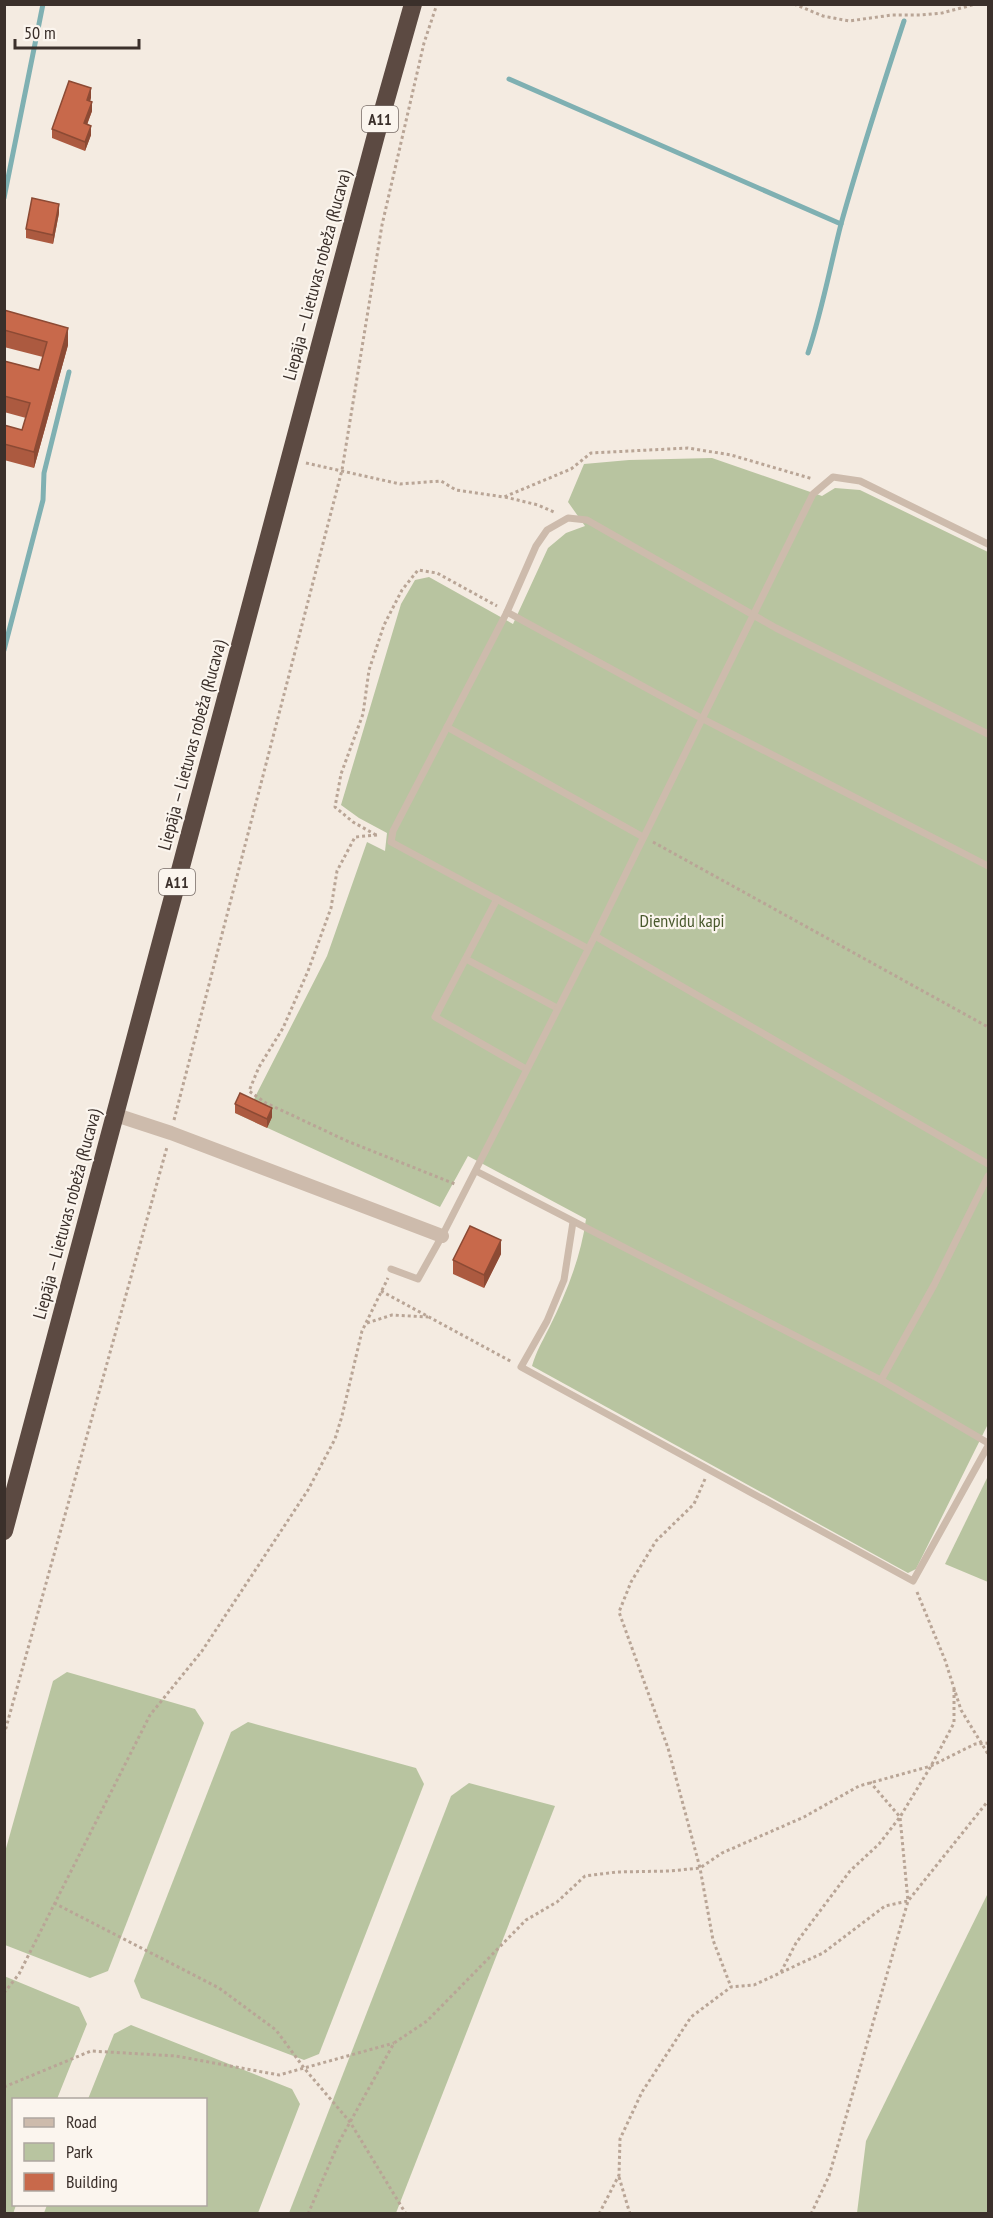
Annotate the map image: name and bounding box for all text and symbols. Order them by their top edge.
scale bar [15,12,140,50]
text: 50 m [24,21,56,44]
road number: A11 [362,106,398,132]
street label: Liepāja — Lietuvas robeža (Rucava) [277,166,356,382]
street label: Liepāja — Lietuvas robeža (Rucava) [152,636,231,852]
road number: A11 [159,869,195,895]
park label: Dienvidu kapi [640,909,724,932]
street label: Liepāja — Lietuvas robeža (Rucava) [27,1105,106,1321]
legend [12,2098,207,2206]
text: Road [66,2110,97,2133]
text: Park [66,2140,93,2163]
text: Building [66,2170,118,2193]

